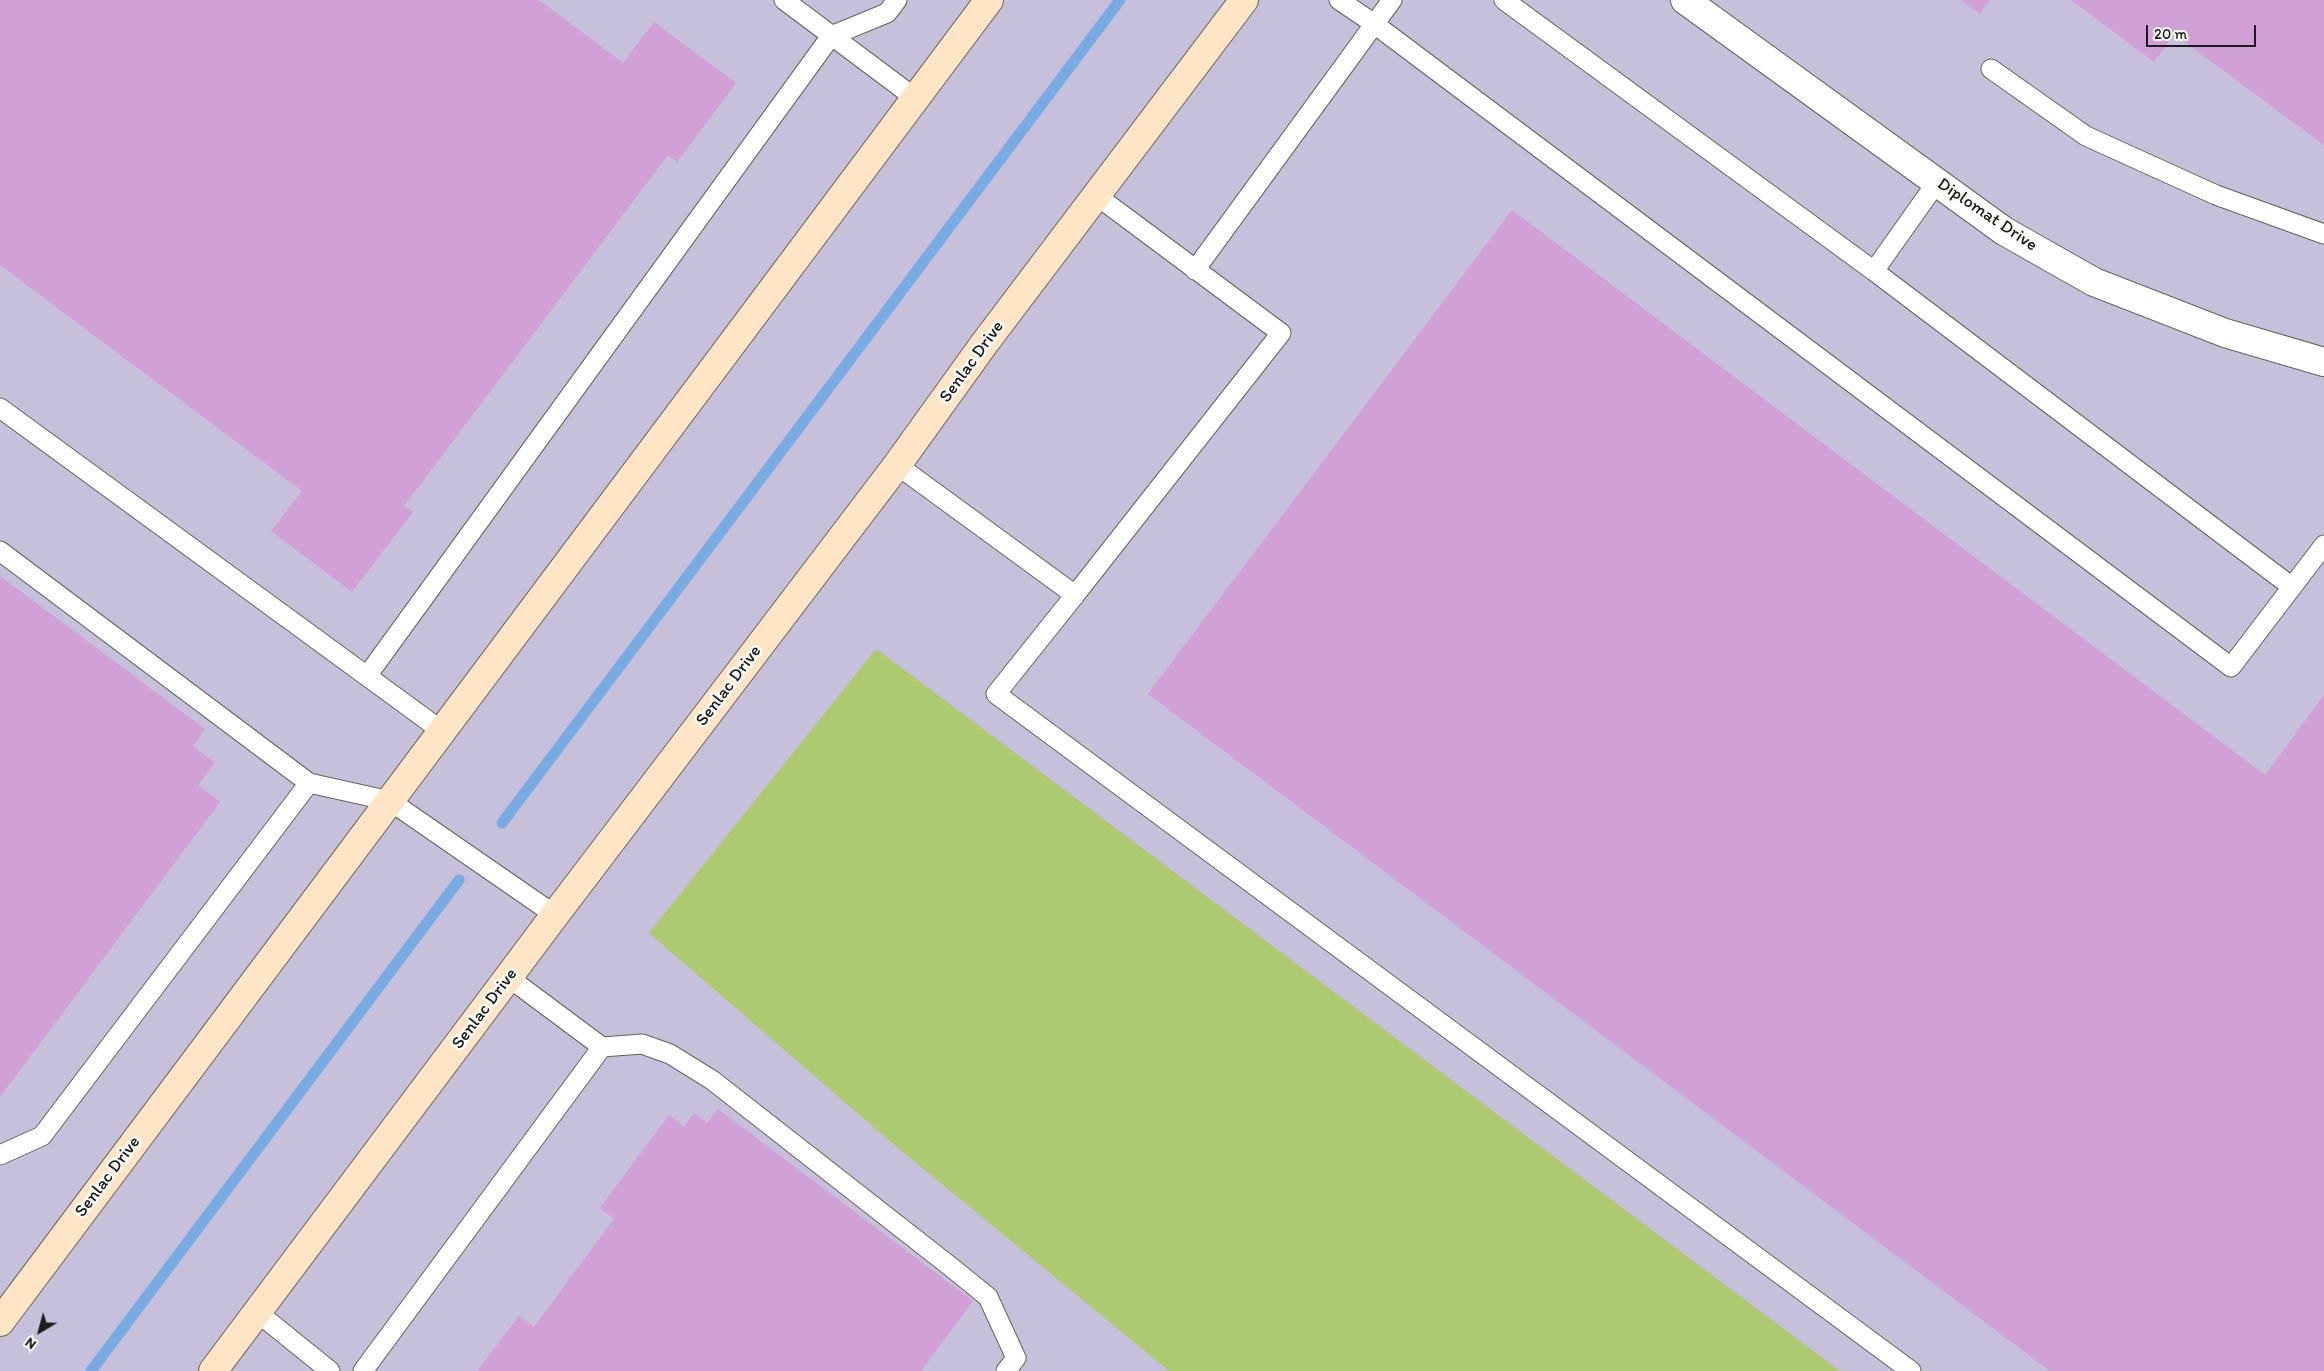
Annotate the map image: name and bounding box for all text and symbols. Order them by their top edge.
scale bar [2149,15,2259,47]
text: 20 m [2154,25,2187,43]
street label: Diplomat Drive [1933,174,2041,256]
street label: Senlac Drive [935,317,1009,407]
street label: Senlac Drive [692,641,766,731]
street label: Senlac Drive [448,964,522,1054]
street label: Senlac Drive [71,1132,145,1222]
north arrow [15,1306,65,1356]
text: N [22,1334,40,1353]

